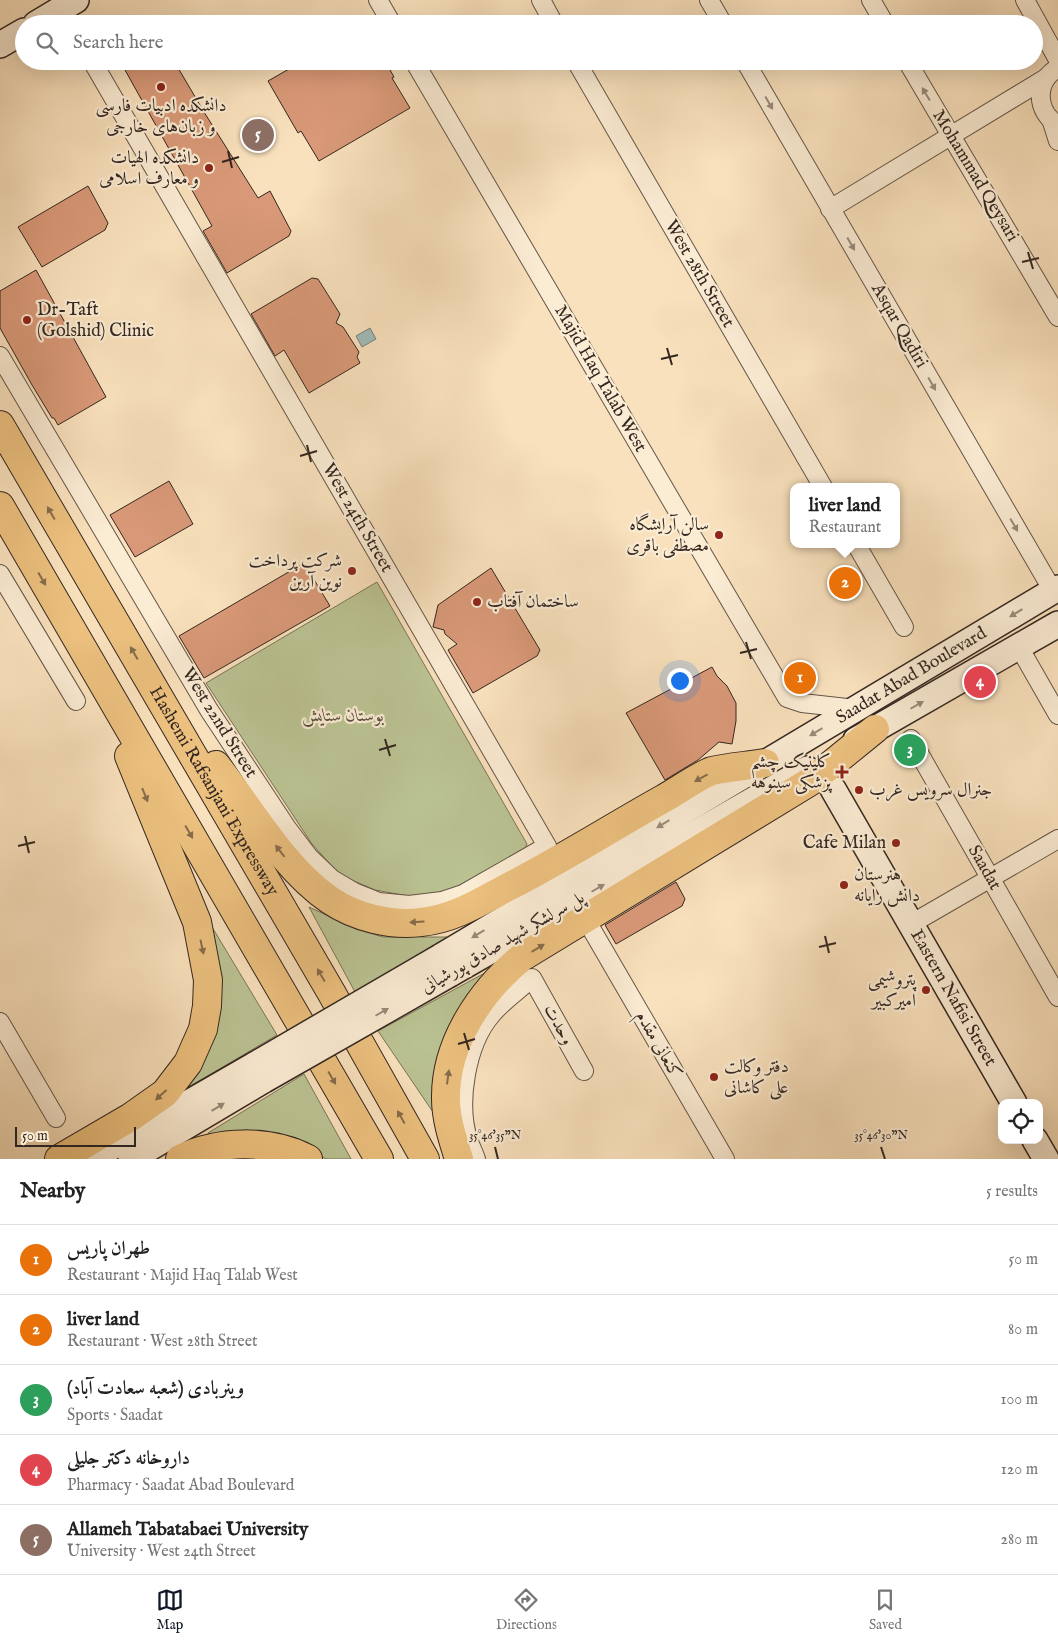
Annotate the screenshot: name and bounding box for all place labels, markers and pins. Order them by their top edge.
marker: دانشکده ادبیات فارسی و زبان‌های خارجی [155,81,167,93]
place label: دانشکده ادبیات فارسی و زبان‌های خارجی [95,95,227,139]
pin: 5 [242,116,274,154]
place label: دانشکده الهیات و معارف اسلامی [99,147,199,191]
marker: دانشکده الهیات و معارف اسلامی [203,162,215,174]
place label: Dr-Taft (Golshid) Clinic [37,299,154,343]
marker: Dr-Taft (Golshid) Clinic [21,314,33,326]
place label: سالن آرایشگاه مصطفی باقری [626,512,709,558]
marker: سالن آرایشگاه مصطفی باقری [713,529,725,541]
place label: شرکت پرداخت نوین آرین [249,550,342,594]
pin: 2 [829,564,861,602]
marker: شرکت پرداخت نوین آرین [346,565,358,577]
place label: ساختمان آفتاب [487,591,579,614]
marker: ساختمان آفتاب [471,596,483,608]
pin: 1 [784,659,816,697]
pin: 4 [964,663,996,701]
pin: 3 [894,731,926,769]
place label: کلینیک چشم پزشکی سینوهه [751,751,833,795]
marker: کلینیک چشم پزشکی سینوهه [835,765,849,779]
place label: جنرال سرویس غرب [869,779,992,802]
marker: جنرال سرویس غرب [853,784,865,796]
place label: Cafe Milan [803,832,886,855]
marker: Cafe Milan [890,837,902,849]
place label: هنرستان دانش رایانه [854,864,920,908]
marker: هنرستان دانش رایانه [838,879,850,891]
place label: پتروشیمی امیرکبیر [868,969,918,1013]
marker: پتروشیمی امیرکبیر [920,984,932,996]
place label: دفتر وکالت علی کاشانی [724,1056,789,1100]
marker: دفتر وکالت علی کاشانی [708,1071,720,1083]

